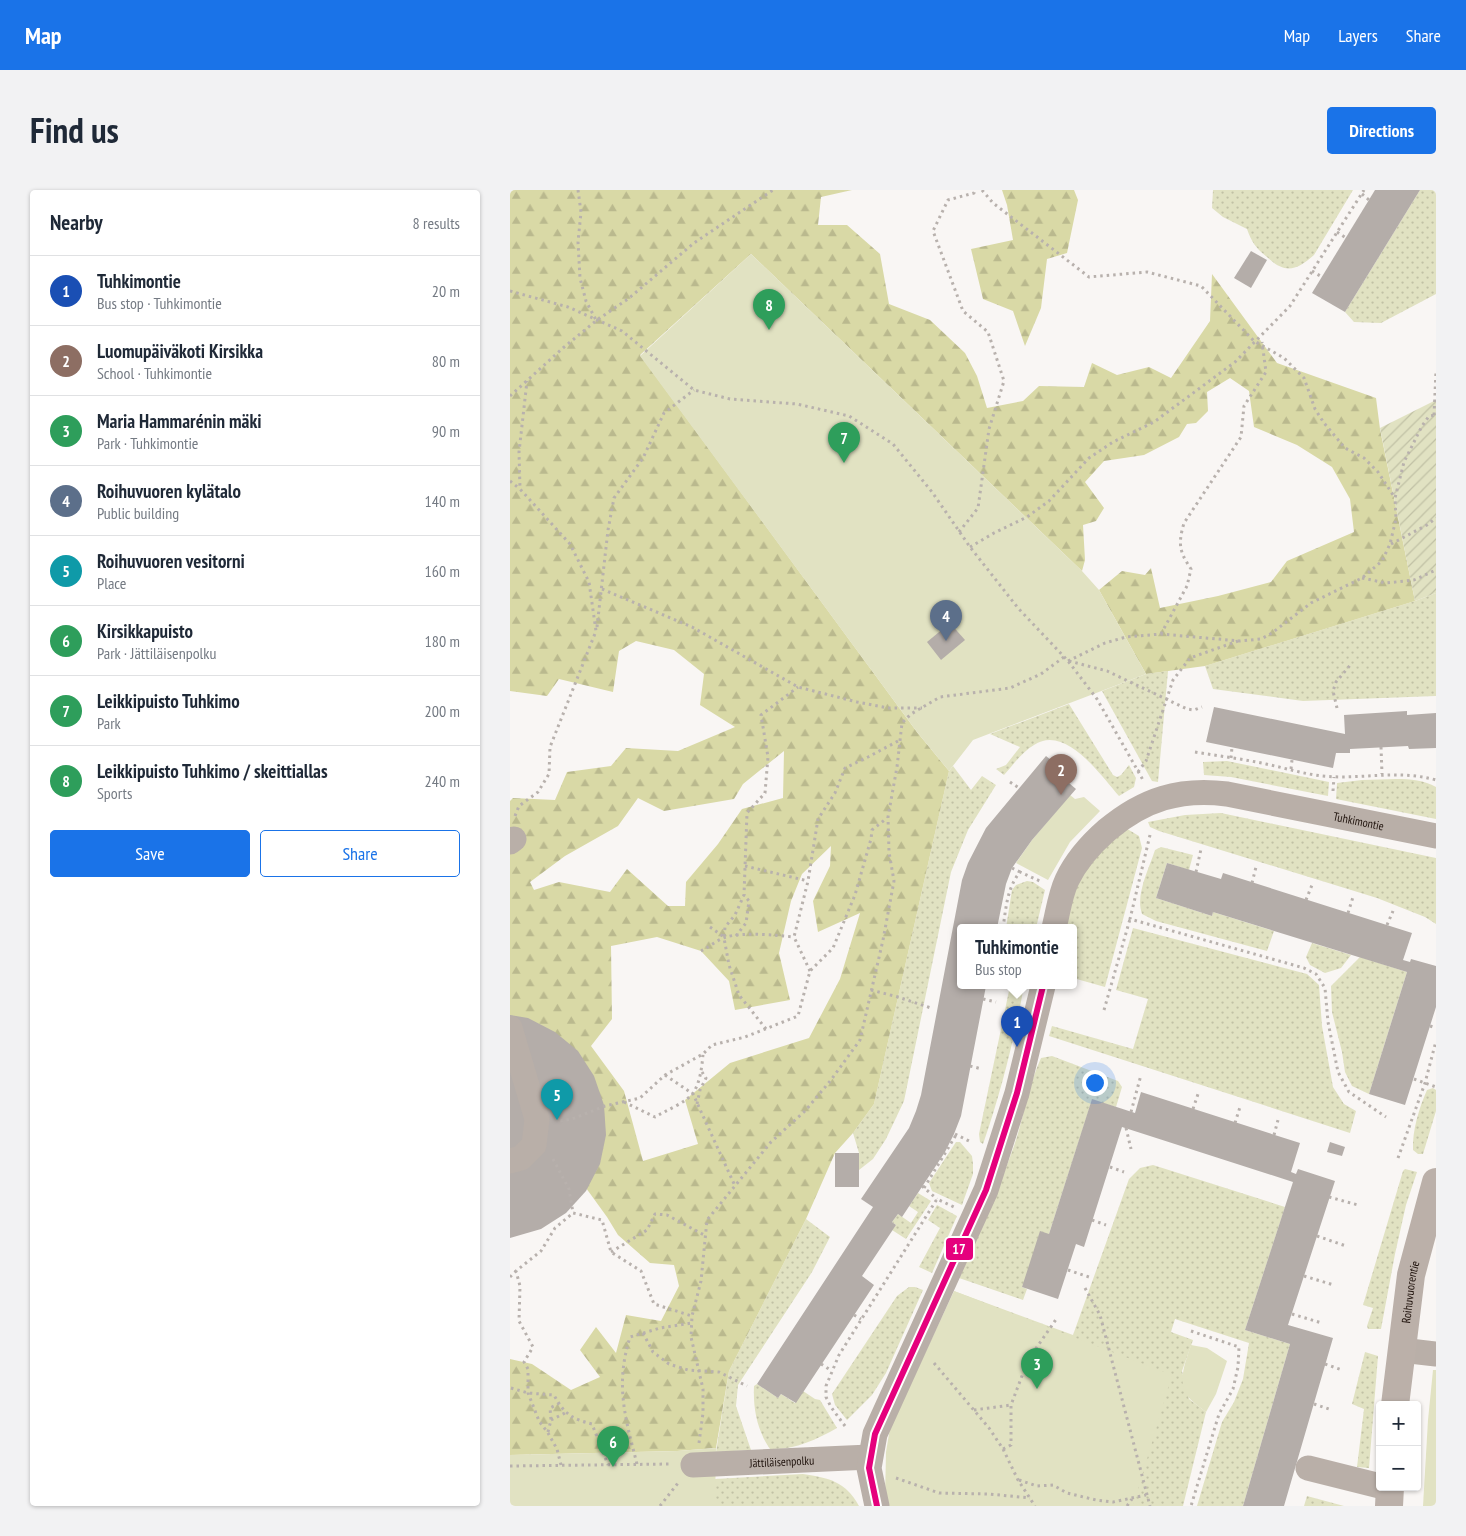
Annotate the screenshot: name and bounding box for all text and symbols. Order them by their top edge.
text: Map [25,20,62,51]
text: Map [1284,24,1310,47]
text: Layers [1338,24,1378,47]
text: Share [1406,24,1441,47]
text: Find us [30,107,119,153]
button: Directions [1327,107,1436,154]
text: Nearby [50,209,103,236]
text: 8 results [413,213,460,233]
text: Tuhkimontie [97,269,181,293]
text: 1 [62,281,70,301]
text: 20 m [432,281,460,301]
pin: 8 [753,289,785,330]
text: Bus stop · Tuhkimontie [97,293,222,313]
text: Luomupäiväkoti Kirsikka [97,339,263,363]
text: 2 [62,351,70,371]
text: 80 m [432,351,460,371]
text: School · Tuhkimontie [97,363,212,383]
text: Maria Hammarénin mäki [97,409,262,433]
text: 3 [62,421,70,441]
text: 90 m [432,421,460,441]
pin: 7 [828,422,860,463]
text: Park · Tuhkimontie [97,433,198,453]
text: Roihuvuoren kylätalo [97,479,241,503]
text: 4 [62,491,70,511]
text: 140 m [425,491,460,511]
text: Public building [97,503,179,523]
text: Roihuvuoren vesitorni [97,549,245,573]
text: 5 [62,561,70,581]
text: 160 m [425,561,460,581]
text: Place [97,573,126,593]
pin: 4 [930,600,962,641]
text: Kirsikkapuisto [97,619,193,643]
text: 6 [62,631,70,651]
text: 180 m [425,631,460,651]
text: Park · Jättiläisenpolku [97,643,217,663]
text: Leikkipuisto Tuhkimo [97,689,240,713]
text: 7 [62,701,70,721]
text: 200 m [425,701,460,721]
text: Park [97,713,121,733]
pin: 2 [1045,754,1077,795]
text: Leikkipuisto Tuhkimo / skeittiallas [97,759,328,783]
text: 8 [62,771,70,791]
text: 240 m [425,771,460,791]
text: Sports [97,783,132,803]
street label: Tuhkimontie [1332,808,1385,833]
button: Save [50,830,250,877]
button: Share [260,830,460,877]
popup [957,924,1077,989]
text: Tuhkimontie [975,935,1059,959]
text: Bus stop [975,959,1022,979]
pin: 1 [1001,1006,1033,1047]
your location [1082,1070,1108,1096]
pin: 5 [541,1079,573,1120]
line badge: 17 [945,1237,974,1261]
text: 17 [952,1240,966,1258]
street label: Roihuvuorentie [1398,1259,1422,1324]
pin: 3 [1021,1348,1053,1389]
map controls [1376,1401,1421,1491]
button: + [1376,1401,1421,1446]
pin: 6 [597,1426,629,1467]
button: − [1376,1446,1421,1491]
street label: Jättiläisenpolku [748,1452,815,1470]

